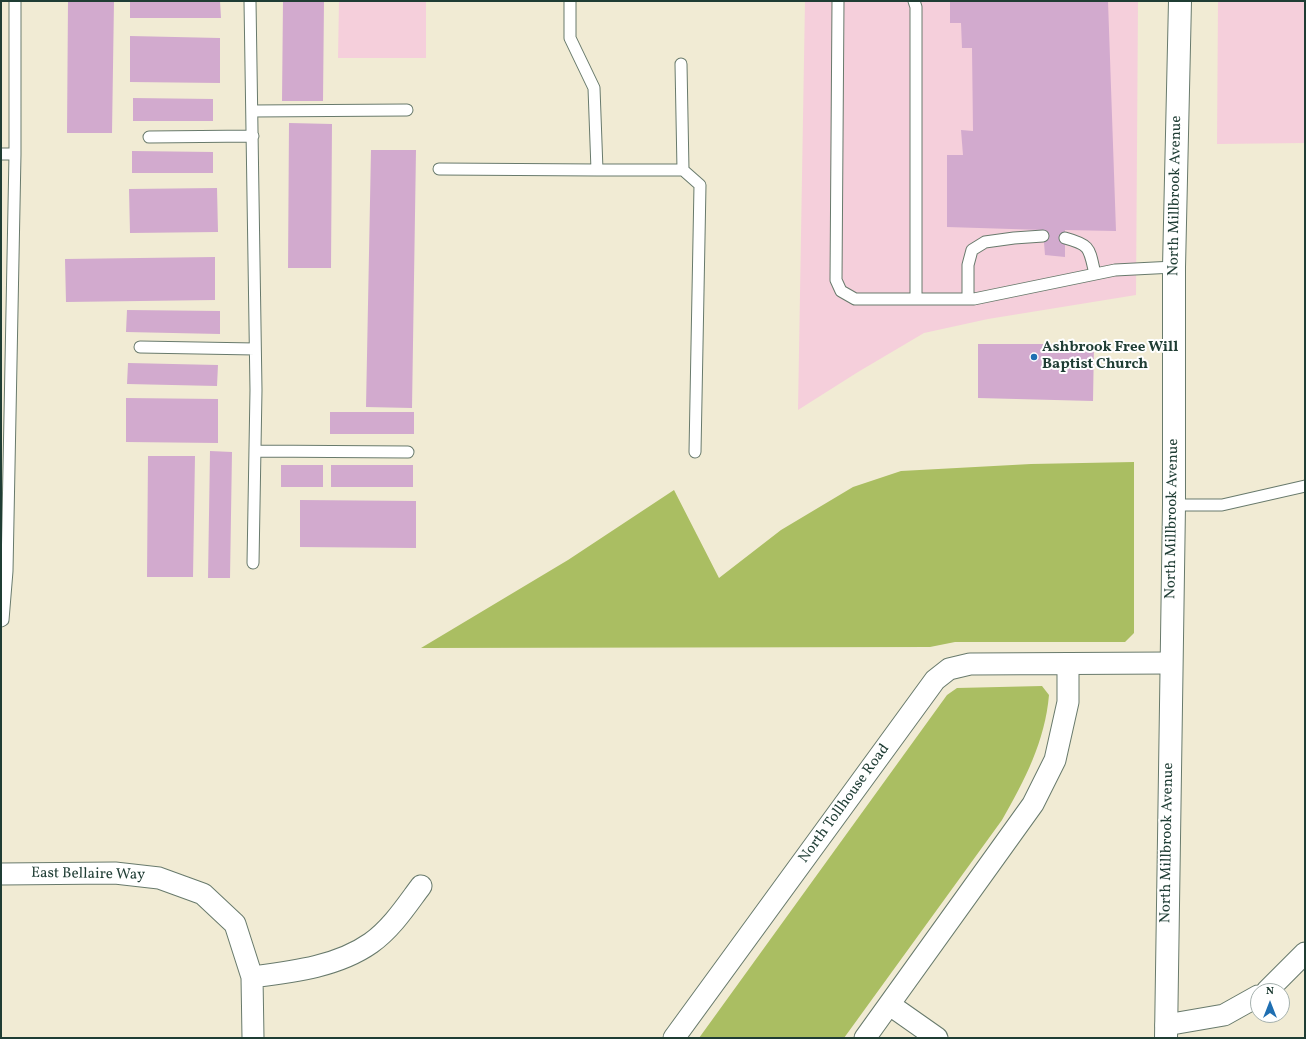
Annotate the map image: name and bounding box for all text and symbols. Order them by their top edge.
street label: North Millbrook Avenue [1166,116,1186,276]
place label: Ashbrook Free Will Baptist Church [1042,339,1178,374]
marker: Ashbrook Free Will Baptist Church [1029,352,1039,362]
street label: North Millbrook Avenue [1163,439,1183,599]
street label: North Tollhouse Road [796,741,894,867]
street label: North Millbrook Avenue [1158,763,1178,923]
street label: East Bellaire Way [31,865,145,885]
north arrow [1250,983,1290,1023]
text: N [1266,984,1274,999]

